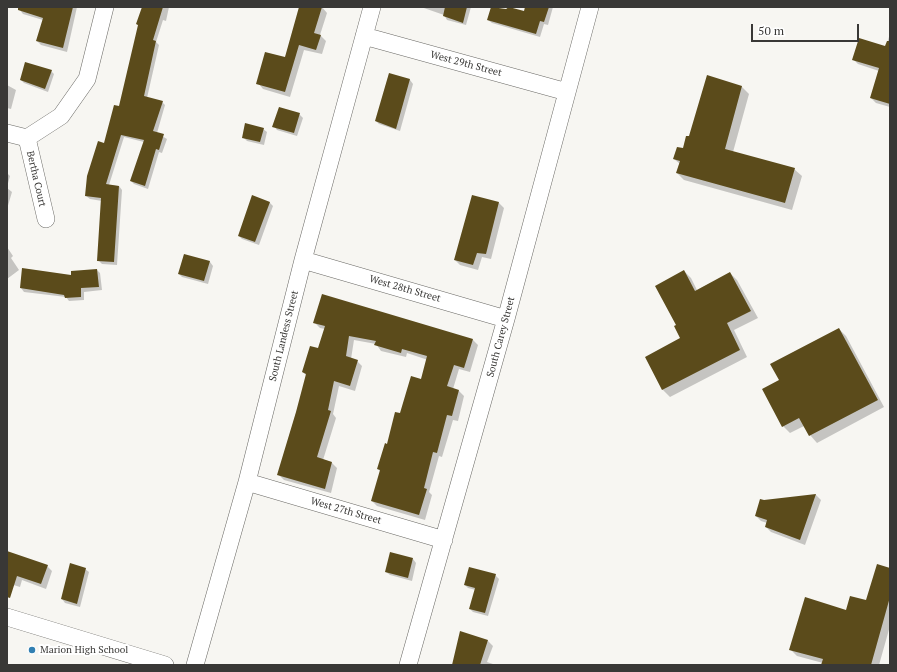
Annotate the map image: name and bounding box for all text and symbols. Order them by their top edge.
scale bar [753,16,861,42]
text: 50 m [758,23,784,38]
street label: West 29th Street [429,49,503,79]
street label: Bertha Court [24,150,48,208]
street label: West 28th Street [368,273,442,305]
street label: South Landess Street [267,289,301,383]
street label: South Carey Street [484,295,518,379]
street label: West 27th Street [309,495,383,527]
place label: Marion High School [40,644,128,656]
marker: Marion High School [27,645,37,655]

